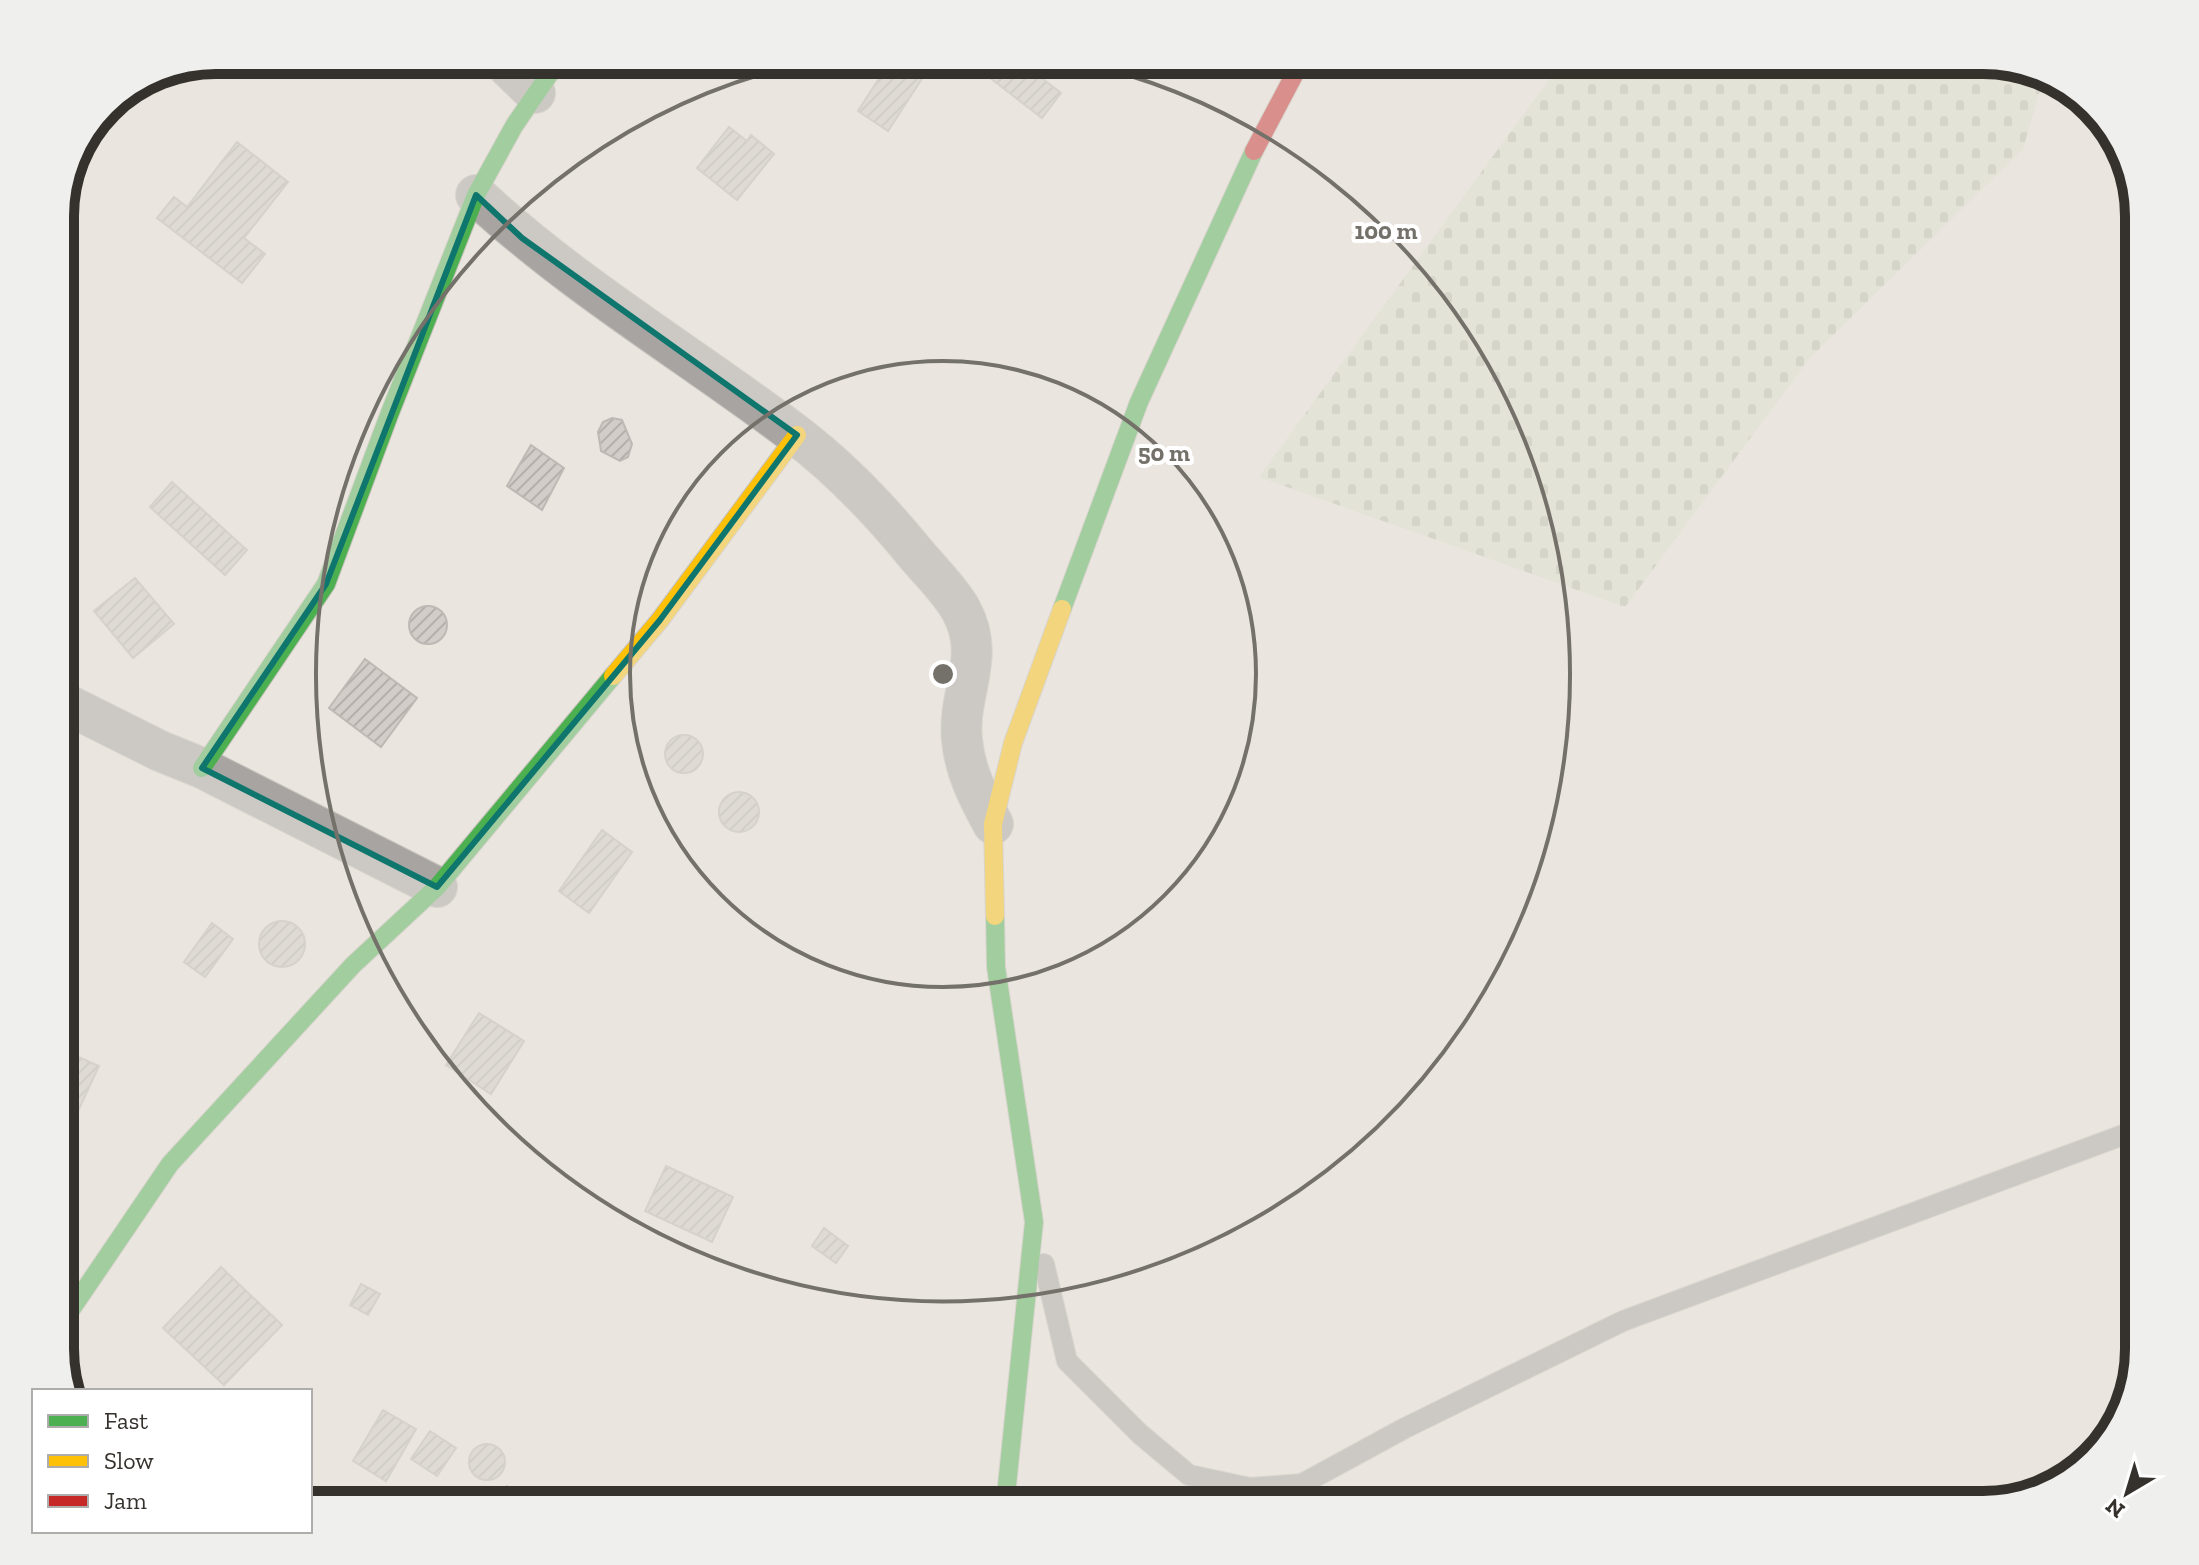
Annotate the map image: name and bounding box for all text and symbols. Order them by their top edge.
text: 100 m [1355,216,1417,245]
text: 50 m [1138,438,1190,467]
centre of rings [929,660,957,688]
legend [32,1389,312,1533]
text: Fast [104,1406,148,1435]
text: Slow [104,1446,154,1475]
north arrow [2087,1453,2167,1533]
text: Jam [104,1486,147,1515]
text: N [2100,1492,2130,1524]

